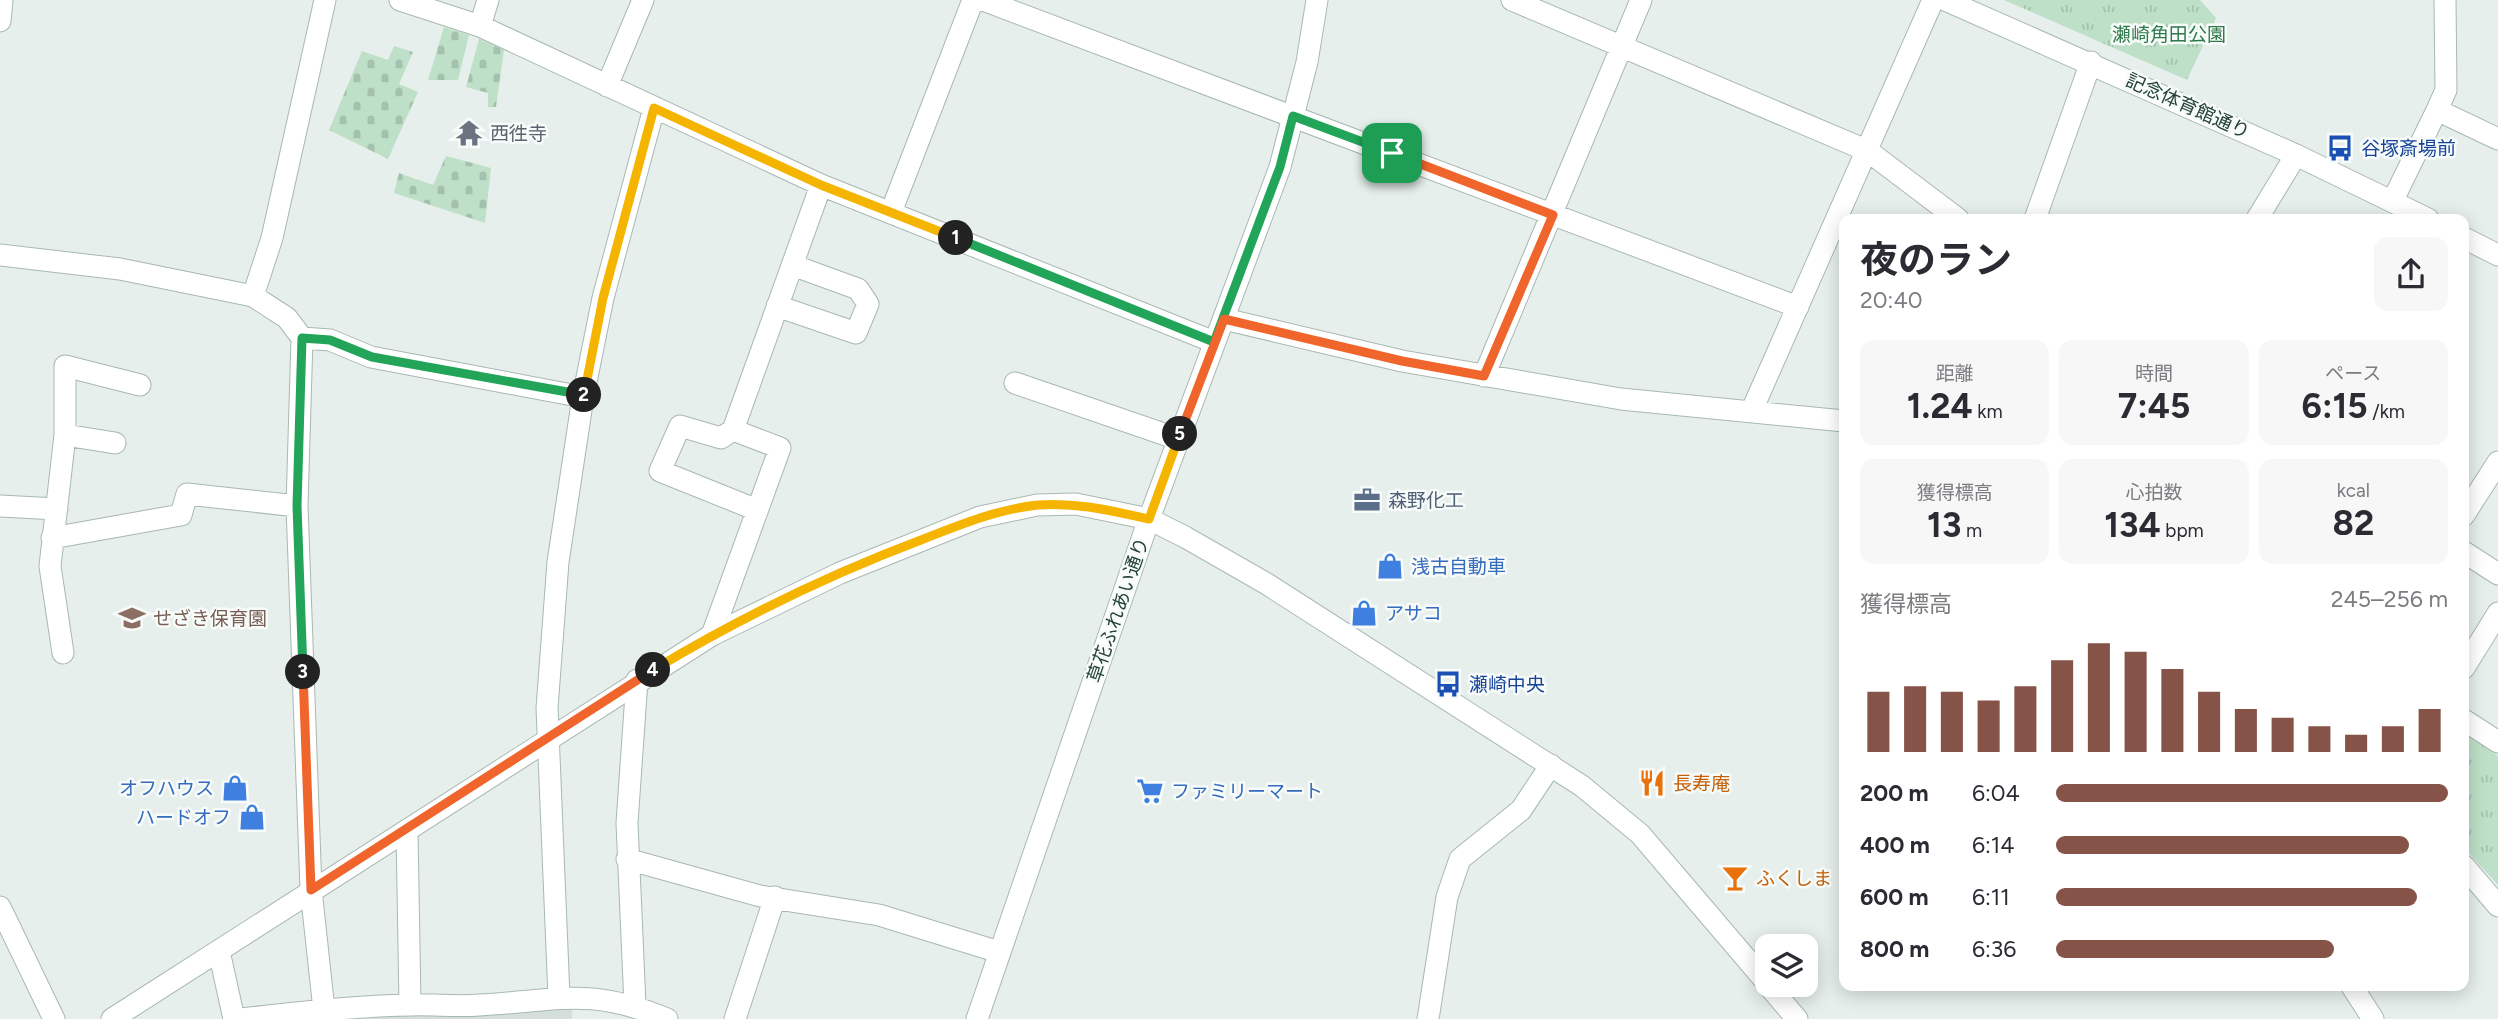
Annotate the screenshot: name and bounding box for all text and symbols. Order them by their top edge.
park label: 瀬崎角田公園 [2112,23,2226,46]
street label: 記念体育館通り [2123,68,2253,144]
temple icon: 西徃寺 [454,118,484,148]
place label: 西徃寺 [490,122,547,145]
pin [1362,123,1422,183]
bus stop icon: 谷塚斎場前 [2325,133,2355,163]
icon: arrive [1373,134,1411,172]
place label: 谷塚斎場前 [2361,137,2456,160]
pin: 1 [939,220,974,256]
text: 1 [951,226,960,249]
text: 夜のラン [1860,237,2012,283]
button: share [2374,237,2448,311]
text: 20:40 [1860,286,1922,314]
text: 距離 [1936,362,1974,385]
text: 時間 [2135,362,2173,385]
text: ペース [2325,362,2381,385]
pin: 2 [566,378,602,412]
text: 2 [578,383,589,406]
text: 1.24 [1907,385,1973,427]
text: 7:45 [2118,385,2190,427]
text: 6:15 [2302,385,2368,427]
text: km [1973,400,2003,423]
text: /km [2368,400,2405,423]
pin: 5 [1162,416,1198,452]
text: 5 [1174,422,1185,445]
text: kcal [2337,479,2370,502]
text: 獲得標高 [1917,481,1993,504]
text: 心拍数 [2125,481,2183,504]
office icon: 森野化工 [1352,485,1382,515]
place label: 森野化工 [1388,489,1464,512]
text: 82 [2332,502,2374,544]
text: 13 [1927,504,1961,546]
text: 134 [2104,504,2161,546]
text: m [1961,519,1982,542]
text: bpm [2161,519,2204,542]
street label: 草花ふれあい通り [1082,534,1154,686]
shop icon: 浅古自動車 [1375,551,1405,581]
place label: 浅古自動車 [1411,555,1506,578]
text: 245–256 m [2331,585,2448,613]
text: 獲得標高 [1860,590,1952,618]
shop icon: アサコ [1349,598,1379,628]
place label: アサコ [1385,602,1442,625]
school or university icon: せざき保育園 [117,603,147,633]
place label: せざき保育園 [153,607,267,630]
pin: 4 [636,652,670,688]
pin: 3 [286,654,320,690]
text: 4 [646,658,659,681]
text: 3 [297,660,308,683]
bus stop icon: 瀬崎中央 [1433,669,1463,699]
place label: 瀬崎中央 [1469,673,1545,696]
restaurant icon: 長寿庵 [1637,768,1667,798]
place label: 長寿庵 [1673,772,1730,795]
shop icon: オフハウス [220,773,250,803]
supermarket icon: ファミリーマート [1135,776,1165,806]
place label: オフハウス [119,777,214,800]
text: 200 m [1860,779,1929,807]
text: 6:04 [1972,779,2020,807]
place label: ファミリーマート [1171,780,1323,803]
shop icon: ハードオフ [237,802,267,832]
place label: ハードオフ [136,806,231,829]
text: 400 m [1860,831,1930,859]
text: 6:14 [1972,831,2015,859]
bar icon: ふくしま [1720,863,1750,893]
place label: ふくしま [1756,867,1832,890]
text: 600 m [1860,883,1929,911]
text: 6:11 [1972,883,2010,911]
map controls [1755,934,1818,997]
button: layers [1755,934,1818,997]
text: 800 m [1860,935,1929,963]
text: 6:36 [1972,935,2016,963]

